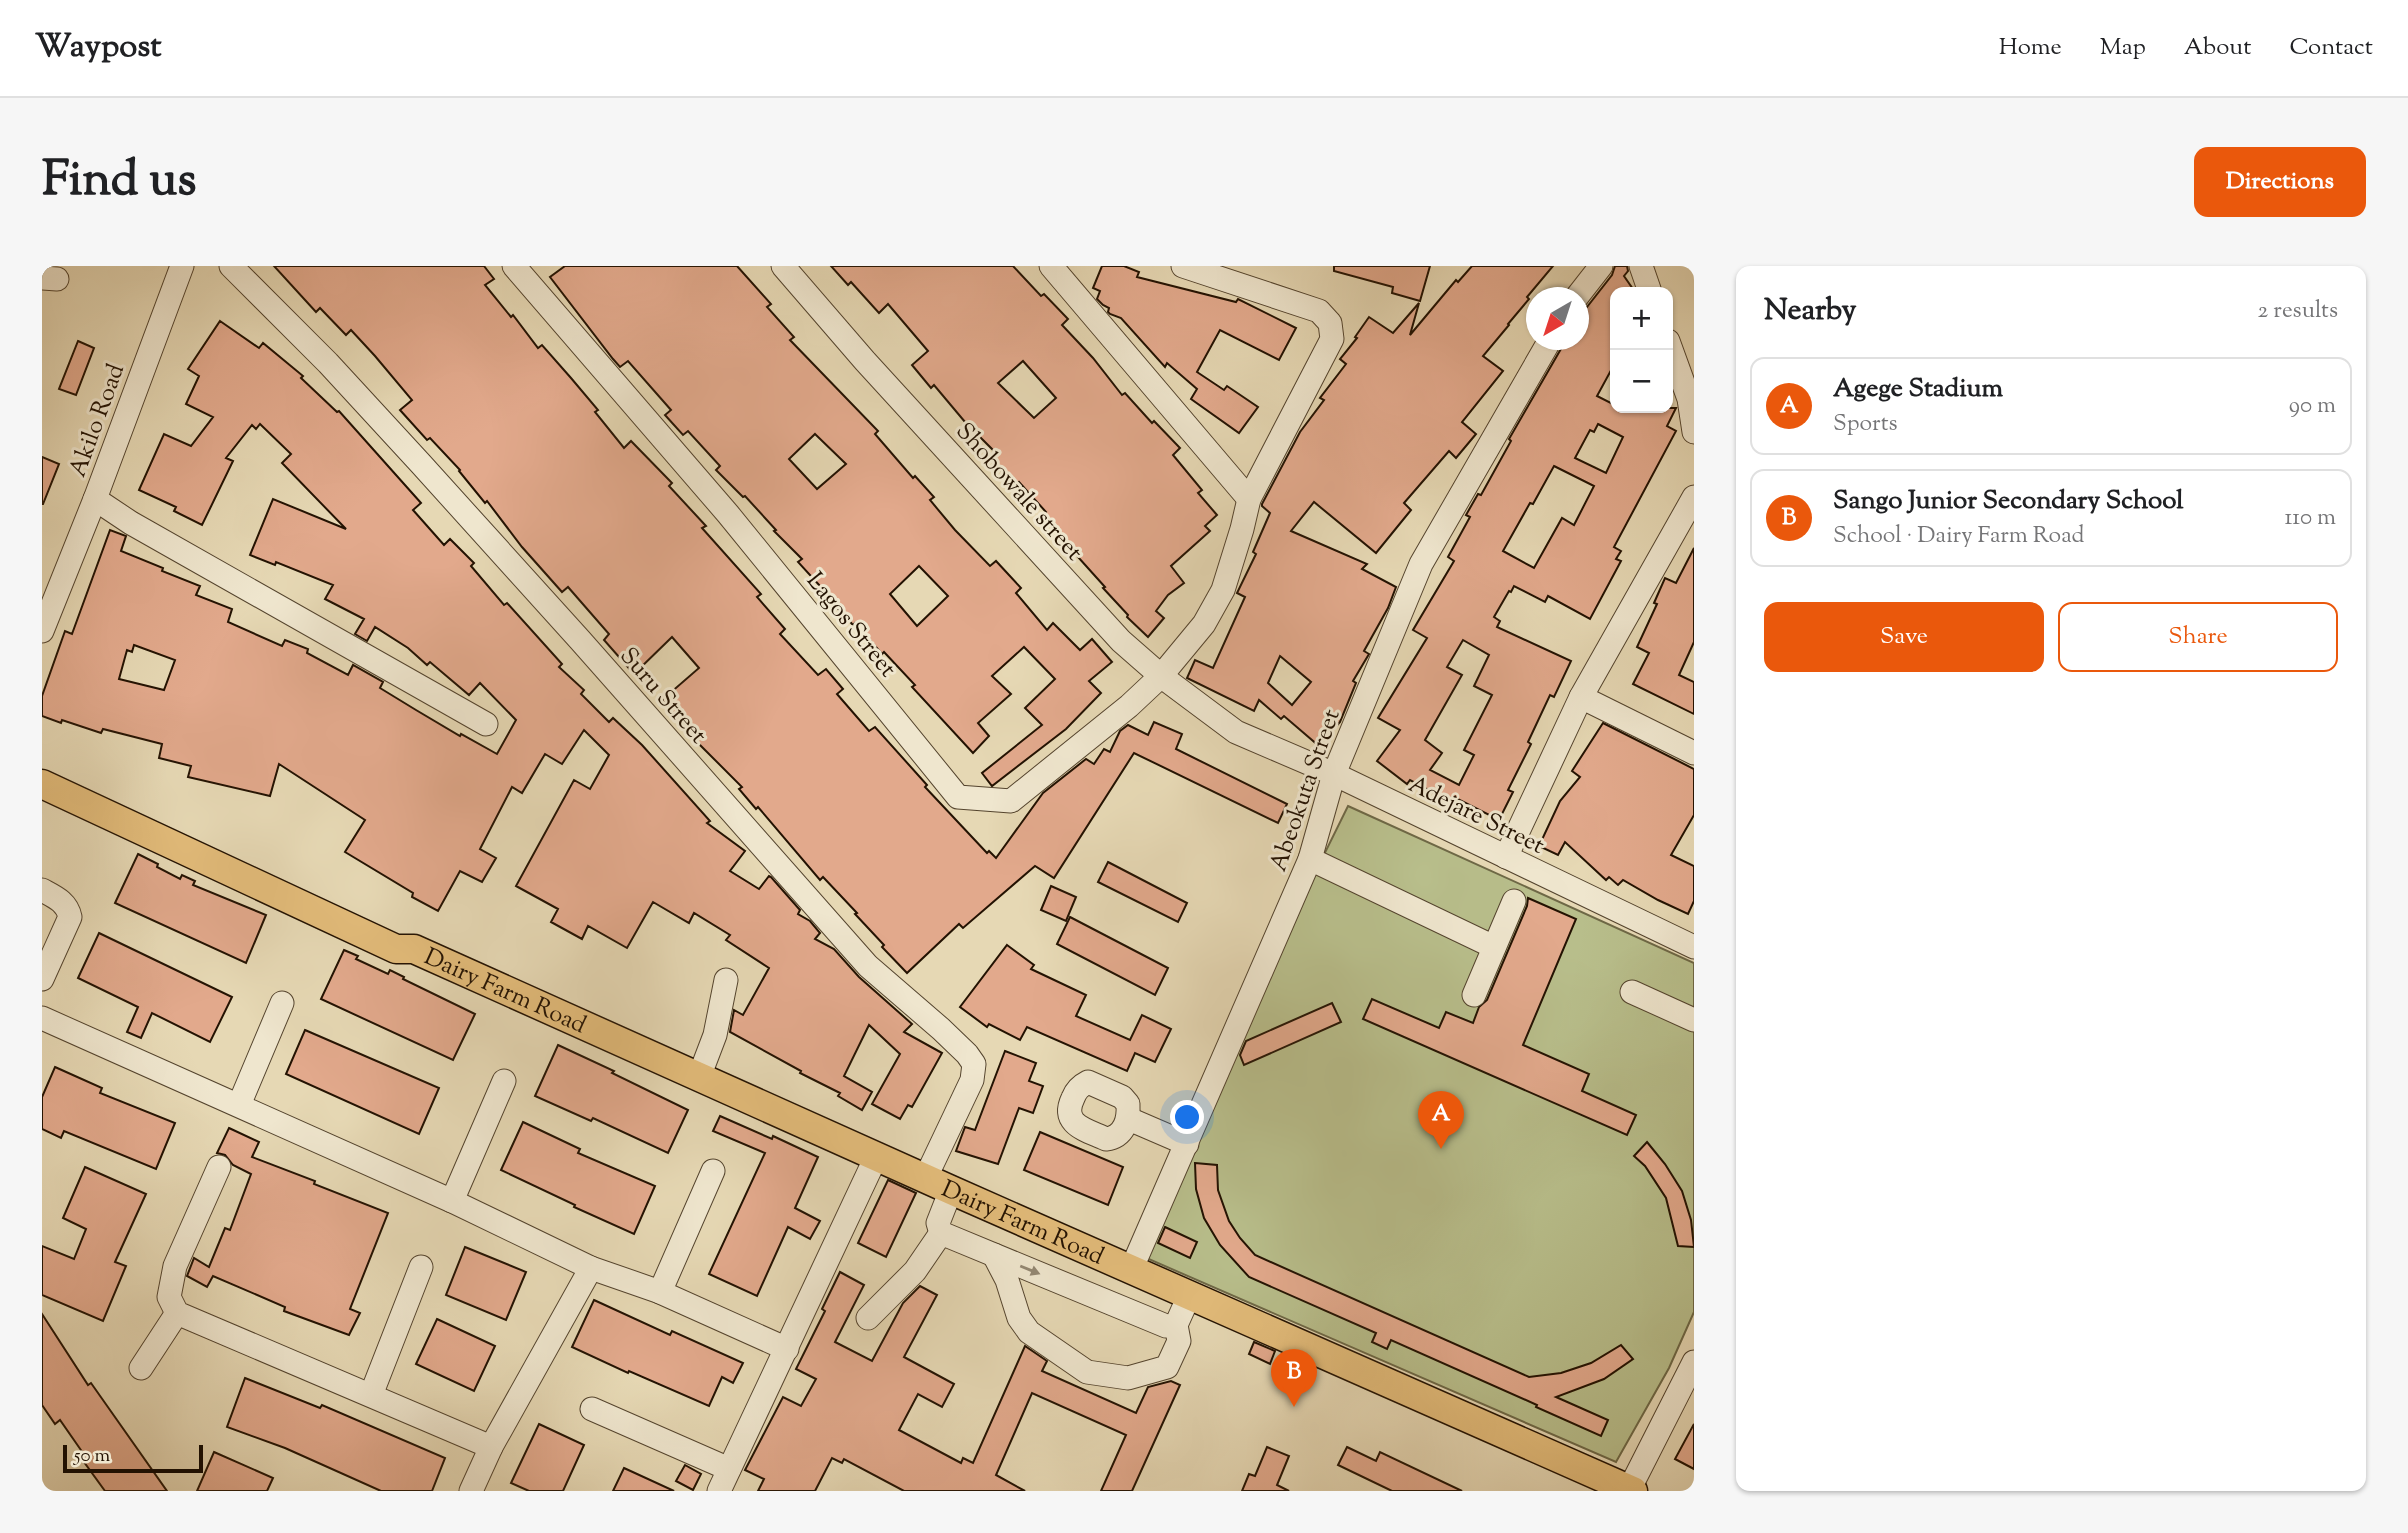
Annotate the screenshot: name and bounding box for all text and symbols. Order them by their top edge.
text: Waypost [35,24,162,72]
text: Home [1999,31,2062,65]
text: Map [2100,31,2146,65]
text: About [2184,31,2251,65]
text: Contact [2289,31,2373,65]
text: Find us [42,147,196,217]
button: Directions [2194,147,2366,217]
north arrow [1526,287,1589,350]
map controls [1610,287,1673,413]
button: + [1610,287,1673,350]
text: Nearby [1764,290,1856,333]
text: 2 results [2258,295,2338,328]
button: − [1610,350,1673,413]
street label: Akilo Road [62,359,134,482]
text: Agege Stadium [1833,371,2003,408]
text: A [1780,390,1798,423]
text: 90 m [2289,390,2336,423]
text: Sports [1833,408,1898,441]
street label: Shobowale street [947,416,1090,569]
text: Sango Junior Secondary School [1833,483,2183,520]
text: B [1782,502,1796,535]
text: 110 m [2285,502,2336,535]
text: School · Dairy Farm Road [1833,520,2084,553]
street label: Lagos Street [797,565,903,685]
button: Save [1764,602,2044,672]
button: Share [2058,602,2338,672]
street label: Suru Street [611,641,714,752]
street label: Abeokuta Street [1262,705,1350,876]
street label: Adejare Street [1402,768,1550,863]
street label: Dairy Farm Road [418,941,592,1043]
pin: A [1418,1091,1464,1149]
your location [1170,1100,1204,1134]
street label: Dairy Farm Road [936,1173,1109,1275]
one-way arrow [1019,1264,1040,1275]
pin: B [1271,1349,1317,1407]
scale bar [63,1442,203,1474]
text: 50 m [74,1443,110,1470]

